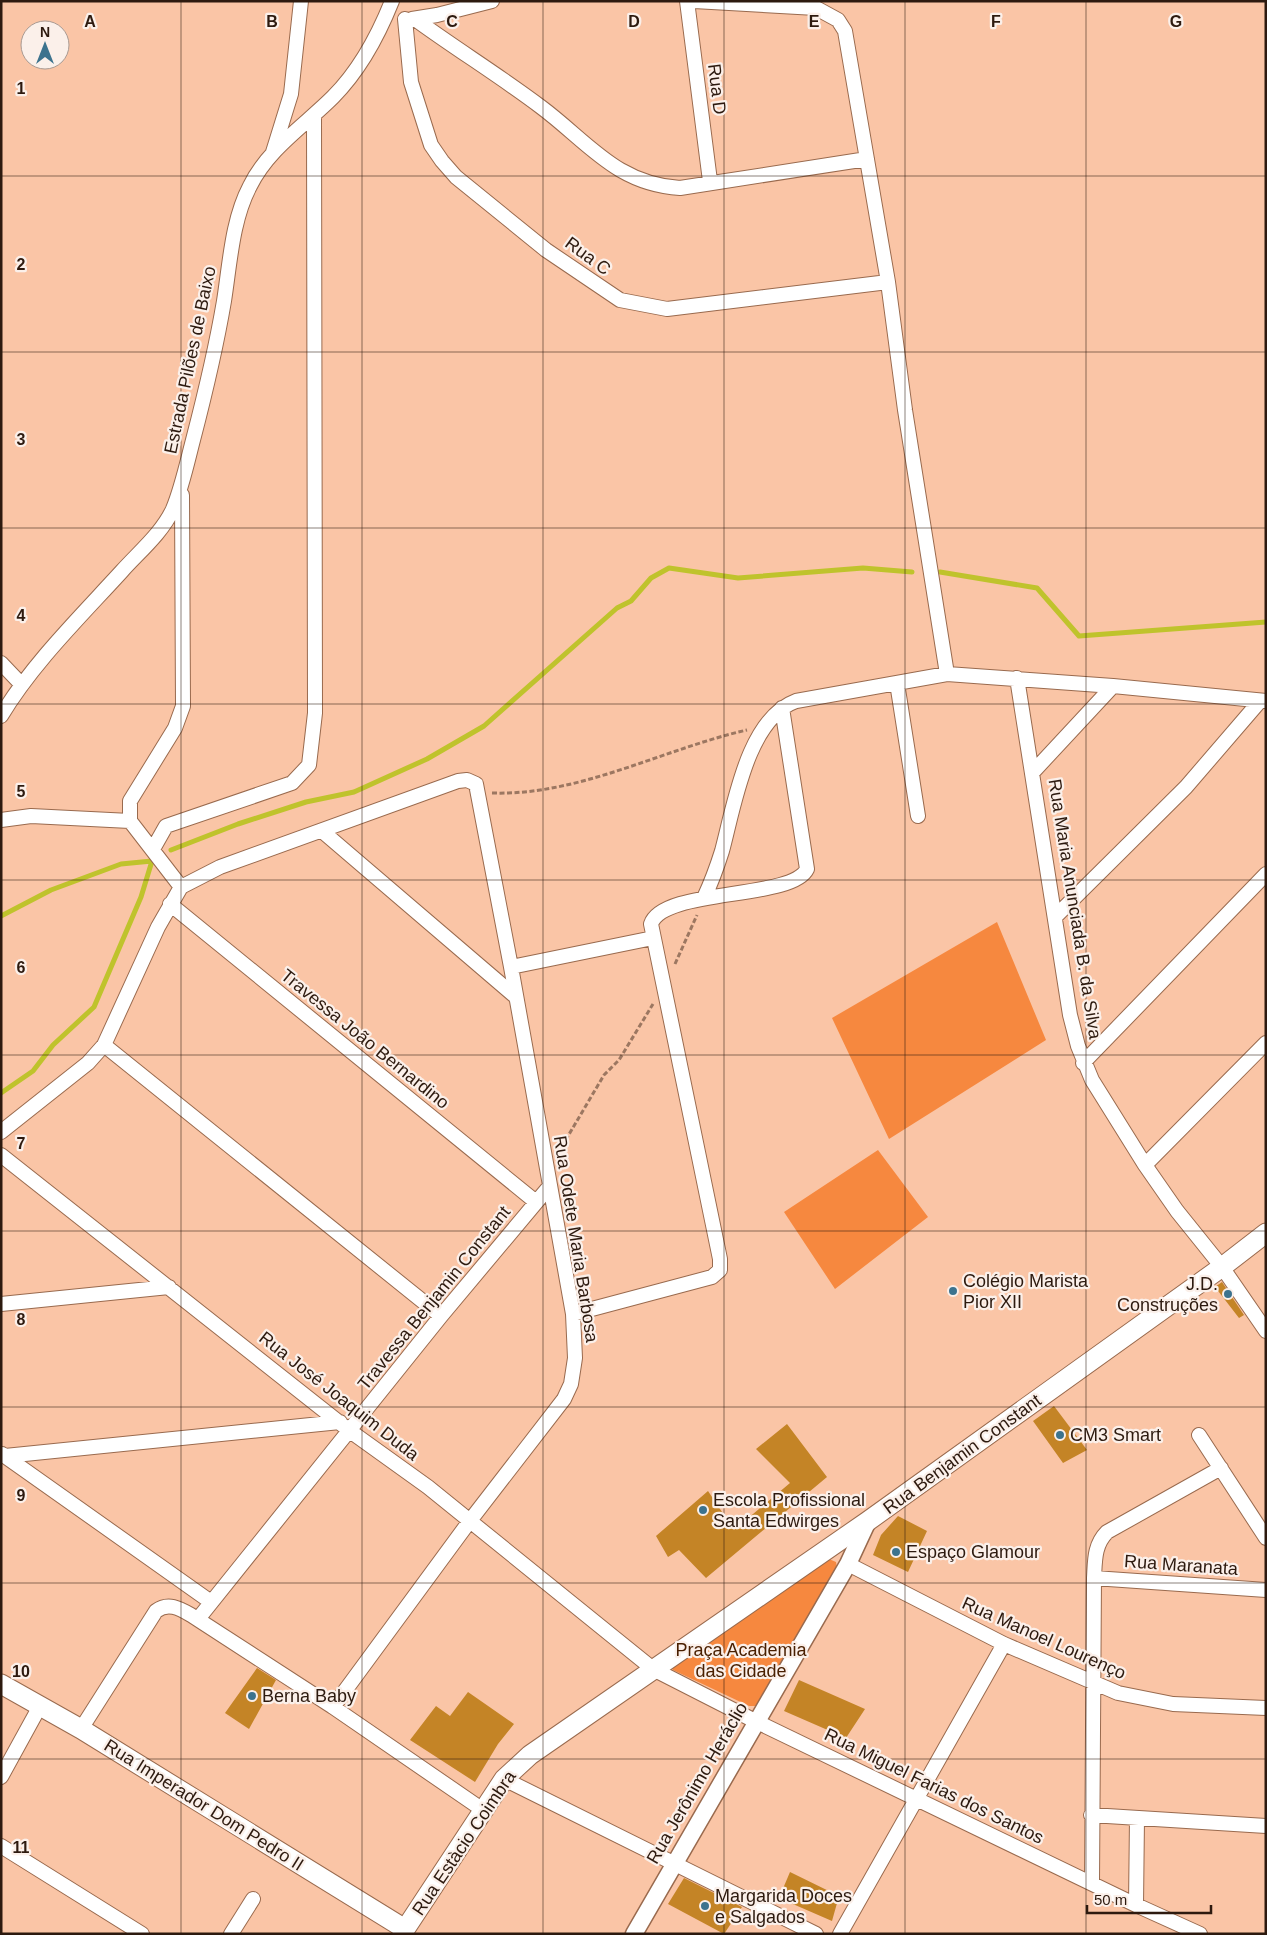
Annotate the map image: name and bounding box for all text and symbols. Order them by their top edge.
text: A [84,13,96,30]
text: B [266,13,278,30]
text: C [446,13,458,30]
text: D [628,13,640,30]
text: E [809,13,820,30]
text: F [991,13,1001,30]
text: G [1170,13,1182,30]
north arrow [20,20,70,70]
text: N [40,24,50,40]
street label: Rua D [704,62,730,116]
text: 1 [17,80,26,97]
street label: Rua C [561,233,615,279]
text: 2 [17,256,26,273]
street label: Estrada Pilões de Baixo [160,264,220,456]
text: 3 [17,431,26,448]
text: 4 [17,607,26,624]
street label: Rua Maria Anunciada B. da Silva [1045,777,1106,1041]
text: 5 [17,783,26,800]
text: 6 [17,959,26,976]
street label: Travessa João Bernardino [277,965,453,1113]
street label: Rua Odete Maria Barbosa [550,1134,602,1345]
text: 7 [17,1135,26,1152]
street label: Travessa Benjamin Constant [354,1202,514,1394]
place label: Colégio Marista Pior XII [963,1271,1089,1312]
place label: J.D. Construções [1117,1274,1218,1315]
marker: Colégio Marista Pior XII [947,1285,959,1297]
marker: J.D. Construções [1222,1288,1234,1300]
text: 8 [17,1311,26,1328]
street label: Rua José Joaquim Duda [255,1327,424,1465]
street label: Rua Benjamin Constant [879,1390,1045,1518]
place label: CM3 Smart [1070,1425,1161,1445]
marker: CM3 Smart [1054,1429,1066,1441]
text: 9 [17,1487,26,1504]
place label: Escola Profissional Santa Edwirges [713,1490,865,1531]
marker: Escola Profissional Santa Edwirges [697,1504,709,1516]
place label: Espaço Glamour [906,1542,1040,1562]
marker: Espaço Glamour [890,1546,902,1558]
street label: Rua Maranata [1123,1551,1240,1579]
street label: Rua Manoel Lourenço [959,1593,1129,1683]
park label: Praça Academia das Cidade [675,1640,808,1681]
text: 10 [12,1663,30,1680]
place label: Berna Baby [262,1686,356,1706]
marker: Berna Baby [246,1690,258,1702]
street label: Rua Jerônimo Heráclio [643,1699,751,1867]
street label: Rua Miguel Farias dos Santos [821,1724,1047,1848]
street label: Rua Imperador Dom Pedro II [101,1735,307,1875]
street label: Rua Estàcio Coimbra [408,1766,520,1919]
text: 11 [13,1839,30,1856]
scale bar [1087,1882,1211,1914]
place label: Margarida Doces e Salgados [715,1886,852,1927]
text: 50 m [1094,1891,1127,1908]
marker: Margarida Doces e Salgados [699,1900,711,1912]

